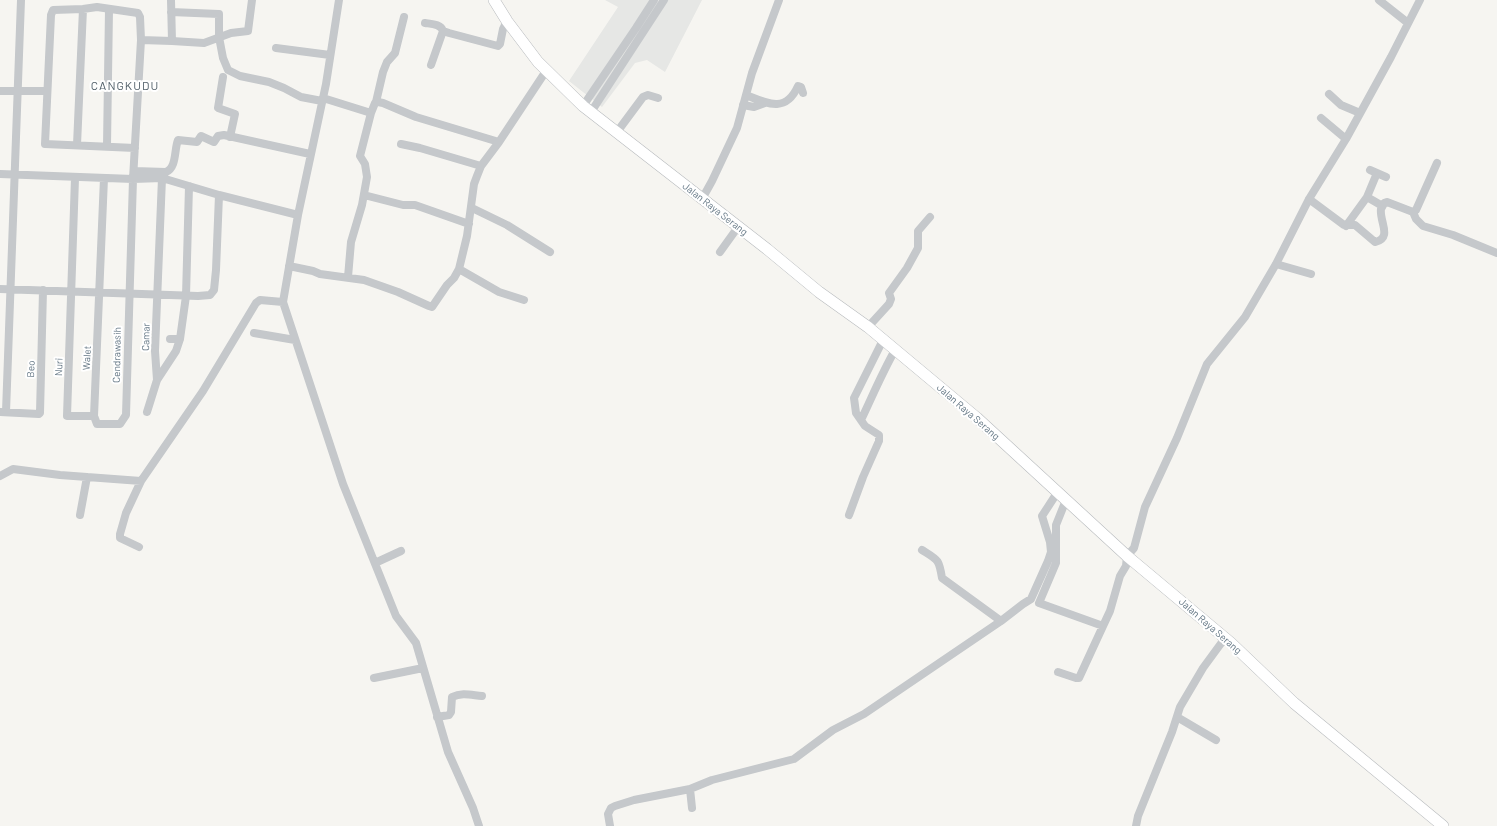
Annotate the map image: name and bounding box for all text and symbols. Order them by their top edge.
district label: CANGKUDU [91,79,159,93]
street label: Jalan Raya Serang [680,180,750,238]
street label: Camar [140,323,152,351]
street label: Cendrawasih [111,327,123,383]
street label: Walet [80,345,94,371]
street label: Nuri [53,358,65,376]
street label: Beo [25,360,37,378]
street label: Jalan Raya Serang [934,382,1002,442]
street label: Jalan Raya Serang [1176,596,1244,656]

